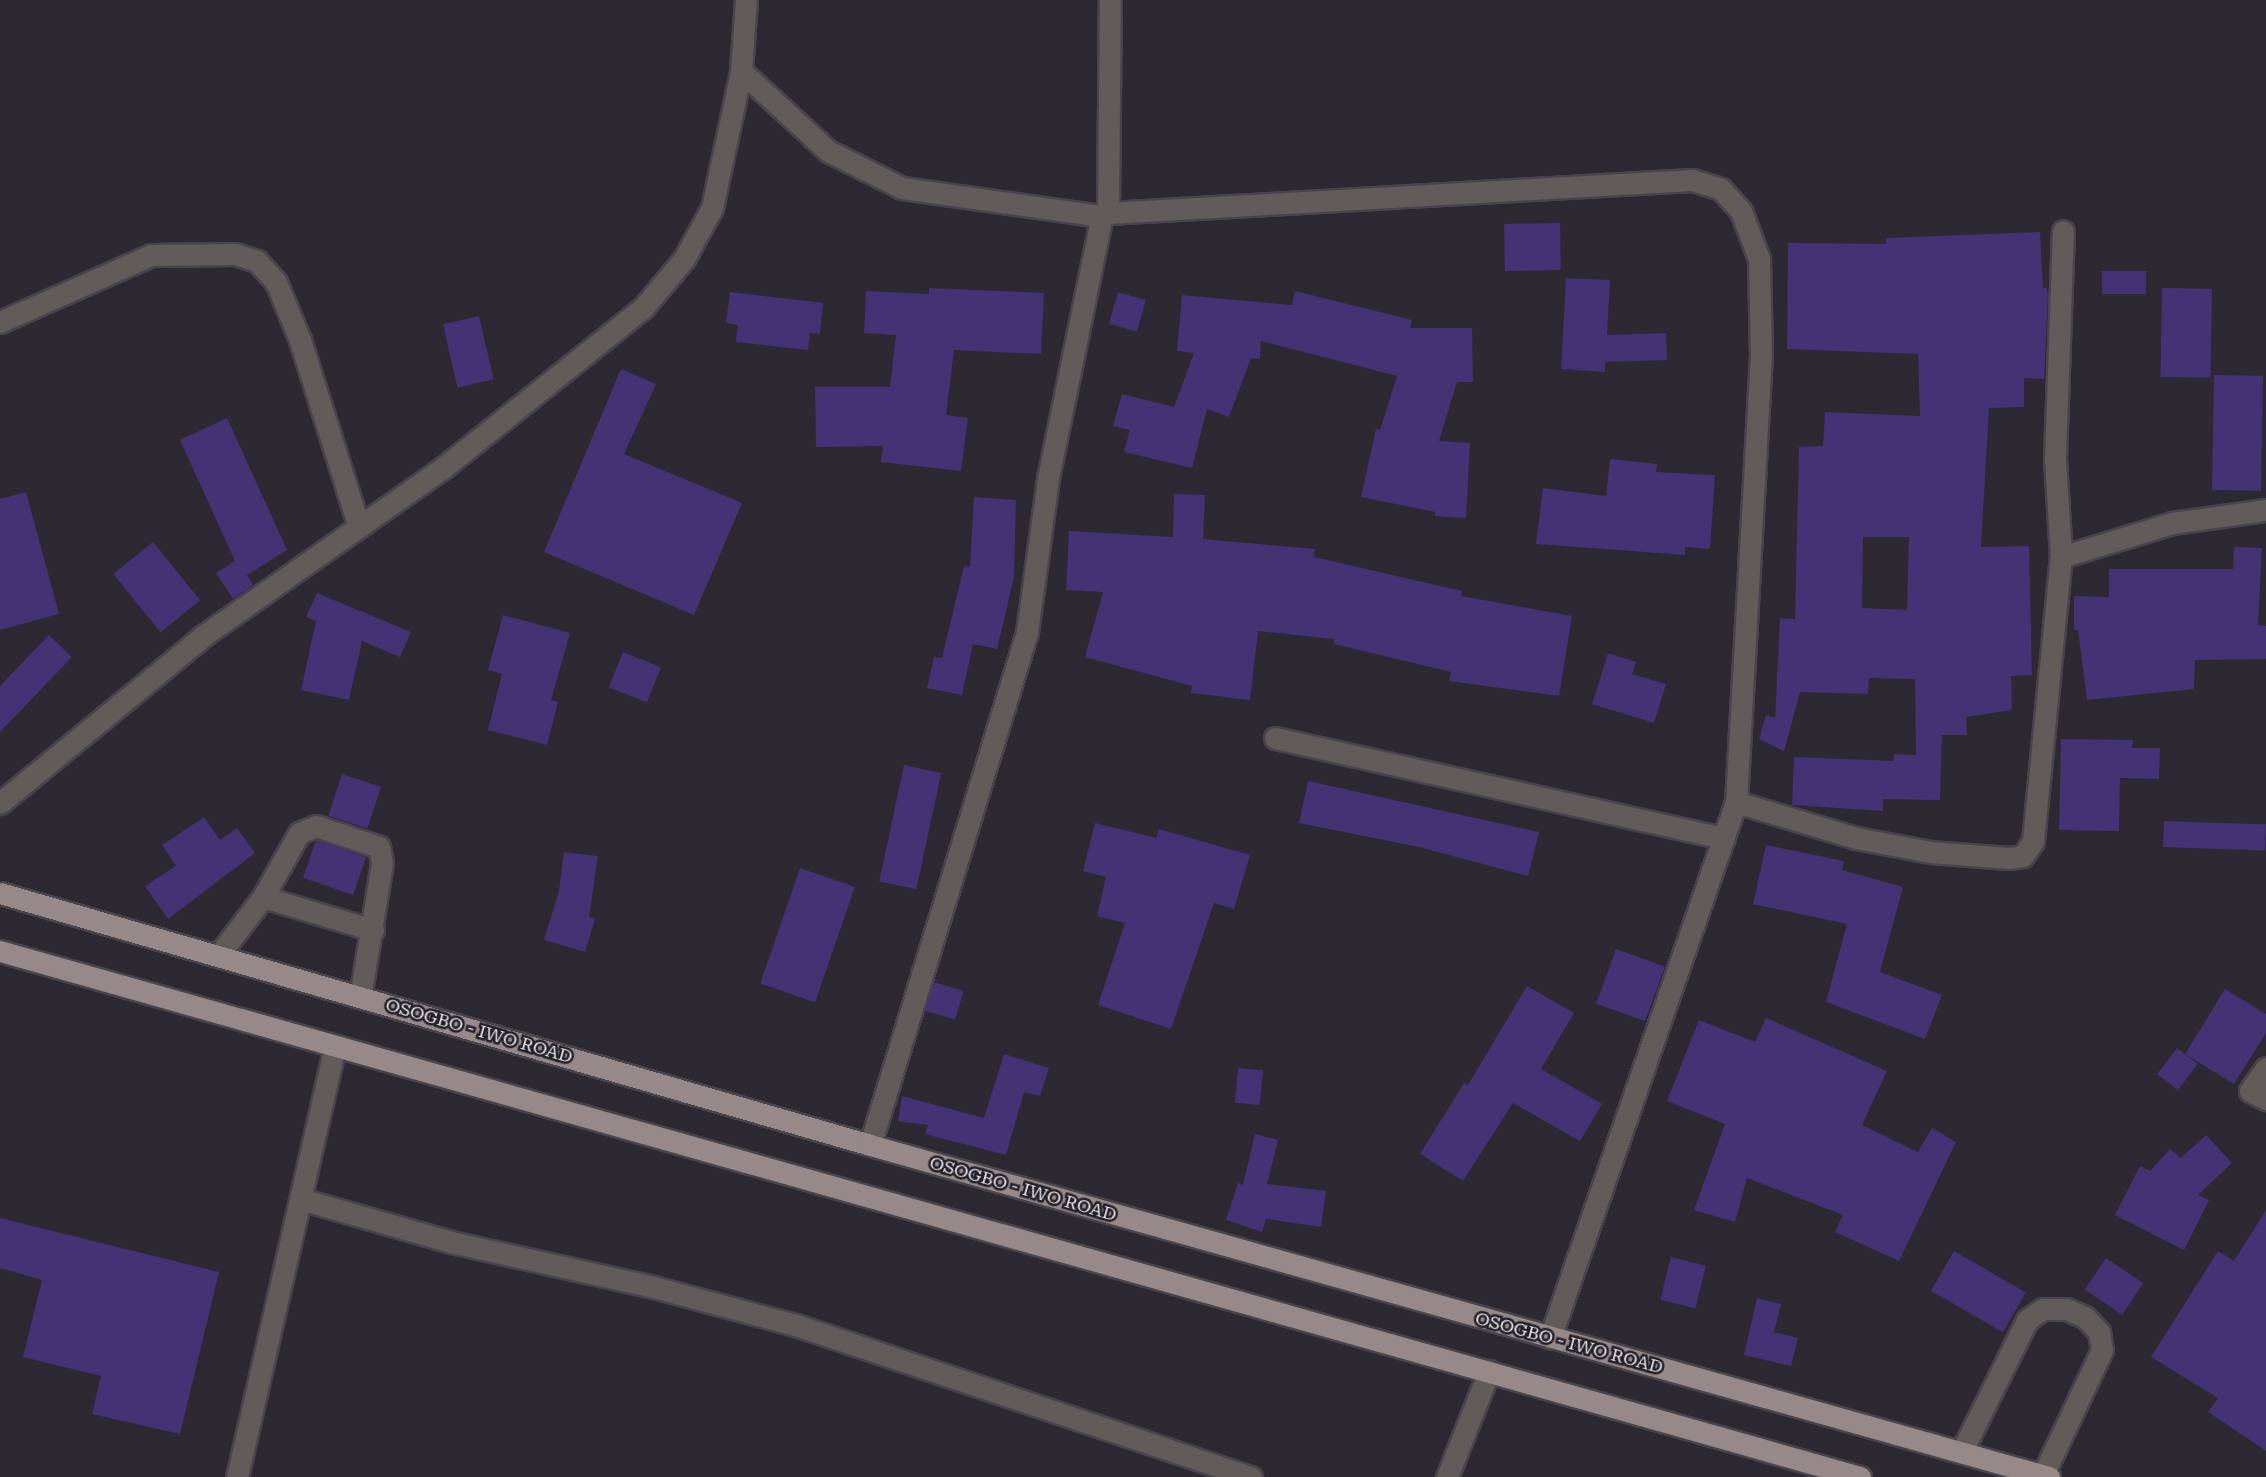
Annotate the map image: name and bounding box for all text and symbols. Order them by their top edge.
street label: OSOGBO - IWO ROAD [383,994,575,1068]
street label: OSOGBO - IWO ROAD [927,1152,1119,1226]
street label: OSOGBO - IWO ROAD [1473,1308,1665,1378]

